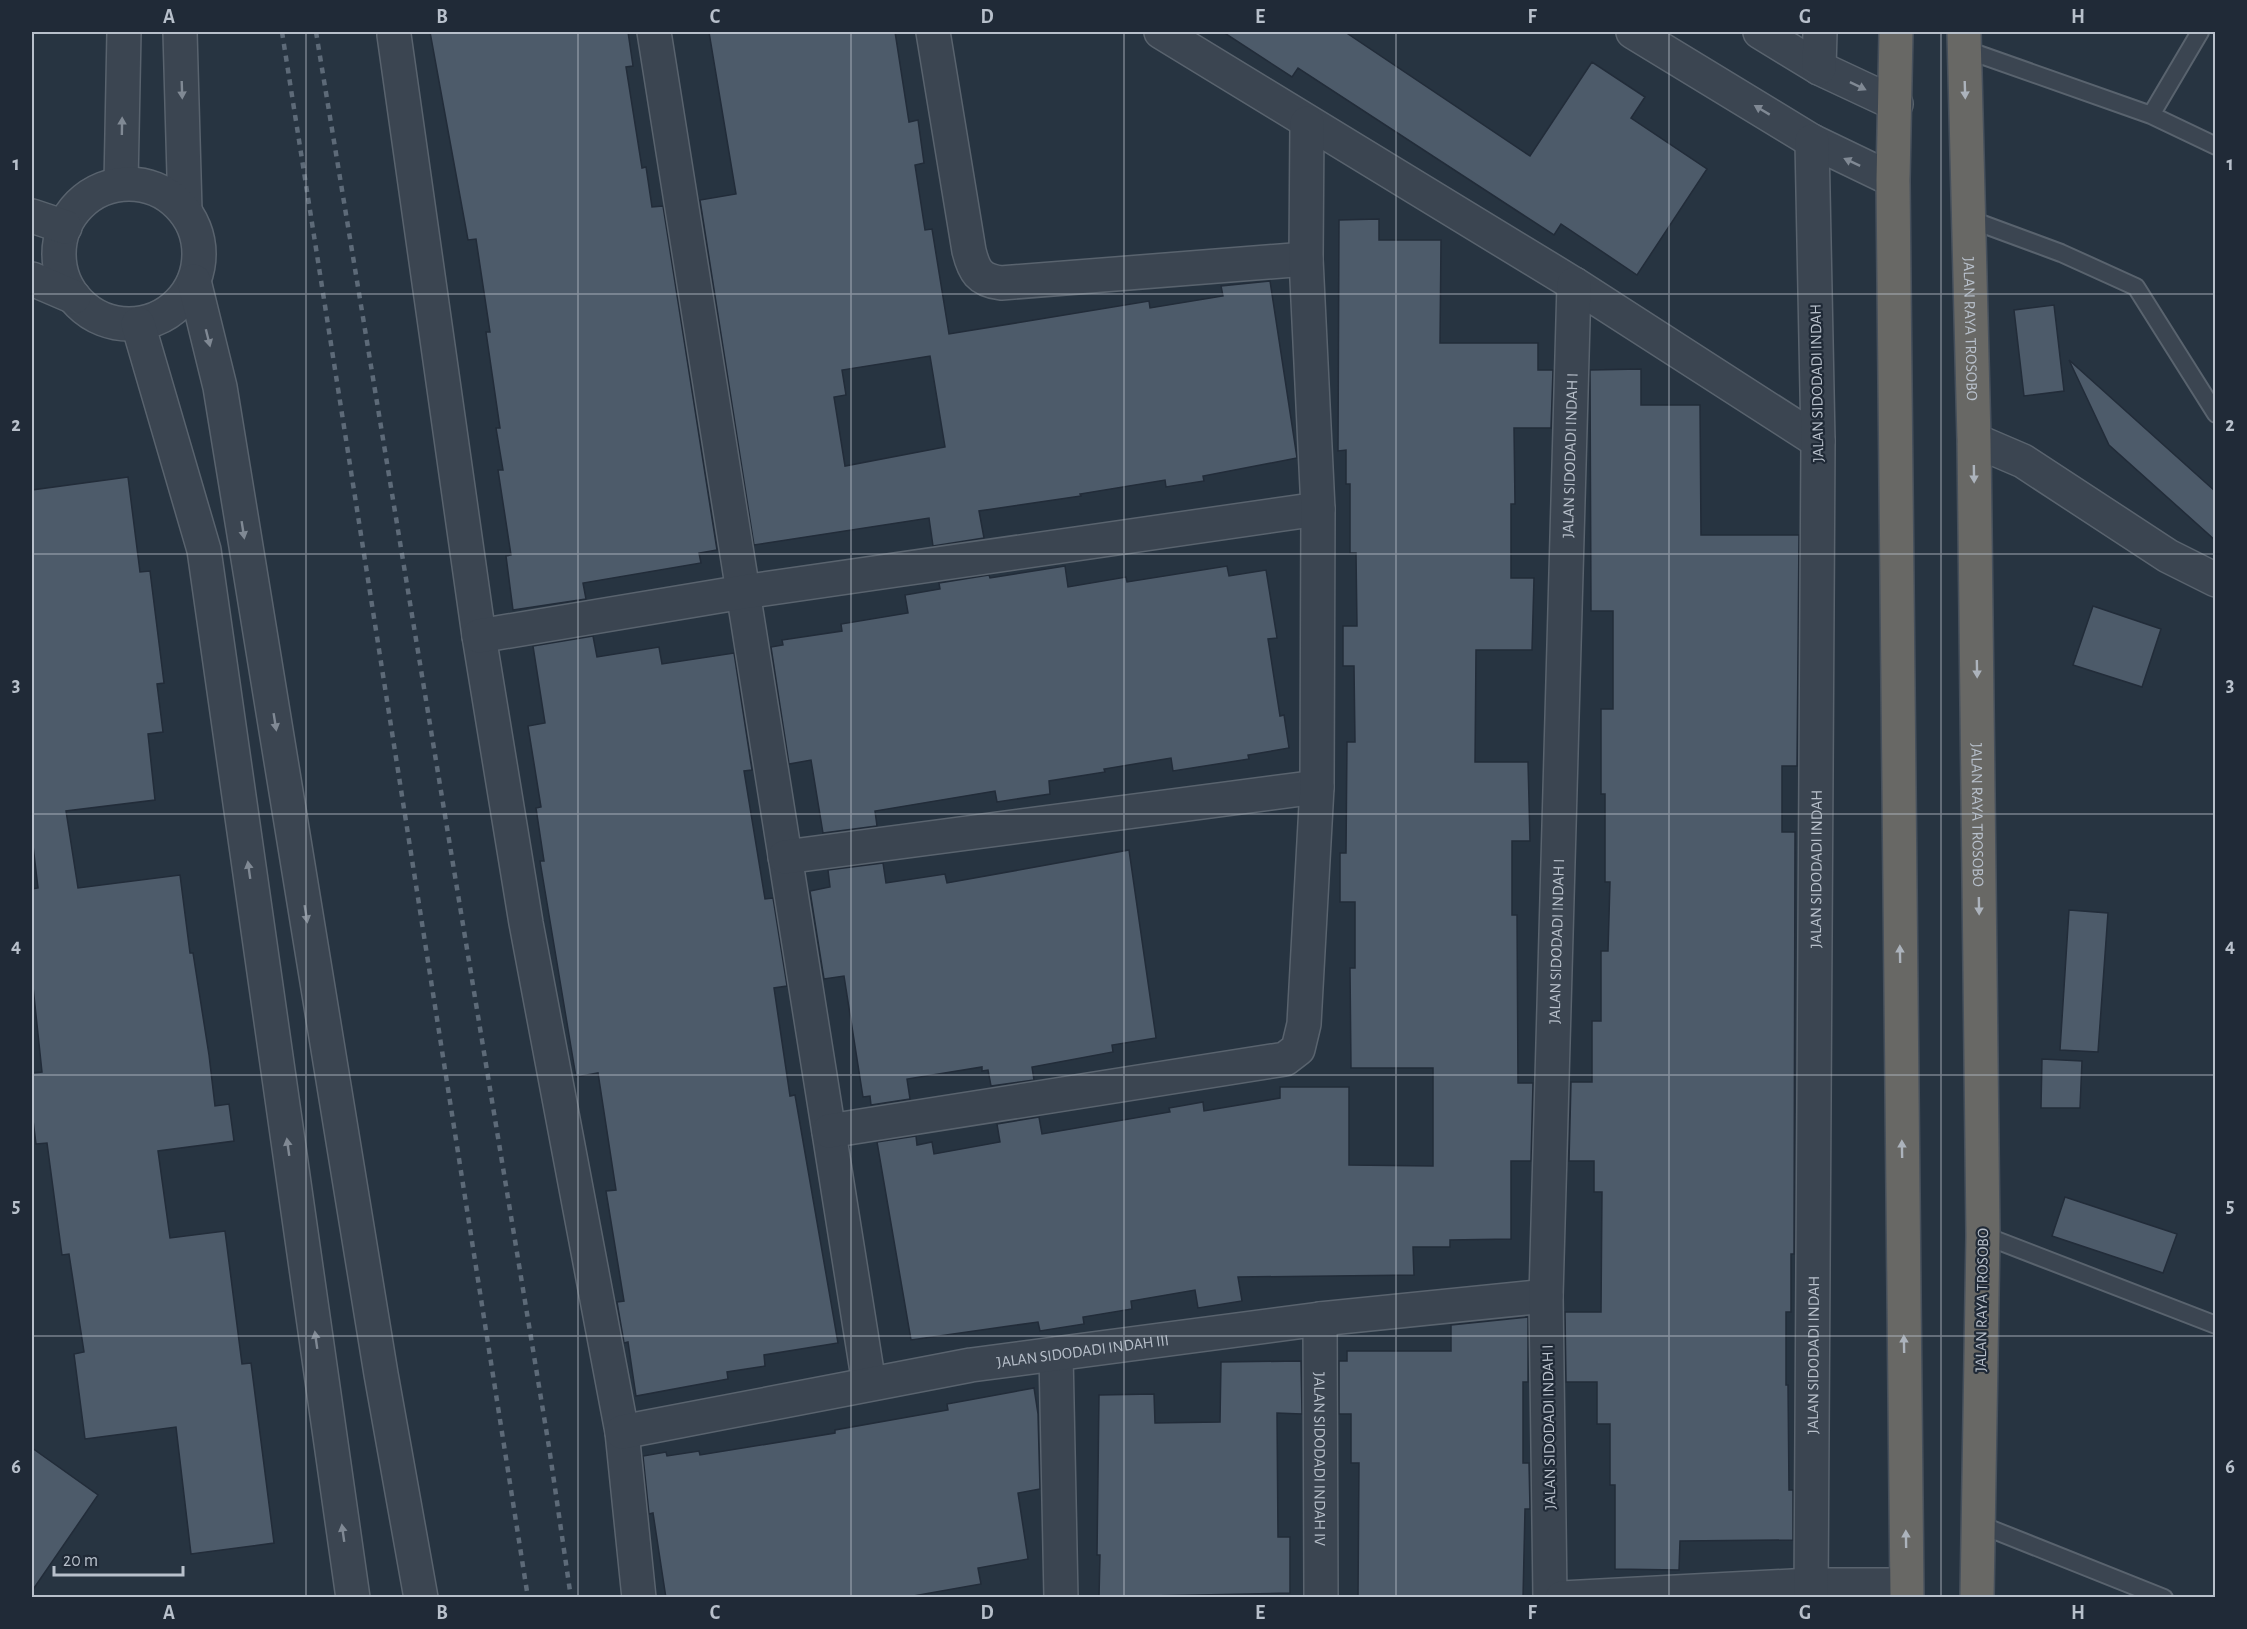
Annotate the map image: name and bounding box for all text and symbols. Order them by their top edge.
text: A [163,7,175,27]
text: B [436,7,448,27]
text: C [710,7,721,27]
text: D [980,7,994,27]
text: E [1255,7,1265,27]
text: F [1527,7,1537,27]
text: G [1799,7,1811,27]
text: H [2071,7,2085,27]
one-way arrow [177,80,186,99]
one-way arrow [1960,80,1970,99]
one-way arrow [1849,81,1866,90]
one-way arrow [1754,105,1770,116]
one-way arrow [117,116,127,135]
text: 1 [12,154,20,174]
text: 1 [2226,154,2234,174]
one-way arrow [1843,157,1860,166]
street label: JALAN RAYA TROSOBO [1961,257,1980,401]
street label: JALAN SIDODADI INDAH [1808,304,1826,462]
one-way arrow [203,329,213,347]
street label: JALAN SIDODADI INDAH I [1560,373,1581,538]
text: 2 [11,415,21,435]
text: 2 [2225,415,2235,435]
one-way arrow [1970,464,1979,483]
one-way arrow [239,520,248,539]
one-way arrow [1972,659,1982,678]
text: 3 [12,675,20,695]
text: 3 [2226,675,2234,695]
one-way arrow [270,713,279,732]
street label: JALAN RAYA TROSOBO [1968,743,1986,887]
street label: JALAN SIDODADI INDAH [1808,790,1825,948]
street label: JALAN SIDODADI INDAH I [1547,858,1567,1024]
one-way arrow [245,861,254,880]
one-way arrow [1975,896,1984,915]
one-way arrow [302,905,311,924]
text: 4 [11,936,21,956]
text: 4 [2225,936,2235,956]
one-way arrow [1896,945,1905,964]
one-way arrow [284,1137,293,1156]
one-way arrow [1897,1140,1907,1159]
text: 5 [12,1196,20,1216]
text: 5 [2226,1196,2234,1216]
street label: JALAN RAYA TROSOBO [1973,1228,1991,1372]
street label: JALAN SIDODADI INDAH [1805,1276,1822,1434]
one-way arrow [311,1330,320,1349]
street label: JALAN SIDODADI INDAH III [996,1332,1170,1371]
one-way arrow [1899,1335,1909,1354]
street label: JALAN SIDODADI INDAH I [1540,1344,1558,1510]
street label: JALAN SIDODADI INDAH IV [1311,1372,1328,1546]
text: 6 [11,1457,21,1477]
text: 6 [2225,1457,2235,1477]
one-way arrow [339,1523,348,1542]
one-way arrow [1901,1530,1911,1549]
scale bar [54,1539,183,1577]
text: 20 m [63,1552,98,1570]
text: A [163,1603,175,1623]
text: B [436,1603,448,1623]
text: C [710,1603,721,1623]
text: D [980,1603,994,1623]
text: E [1255,1603,1265,1623]
text: F [1527,1603,1537,1623]
text: G [1799,1603,1811,1623]
text: H [2071,1603,2085,1623]

